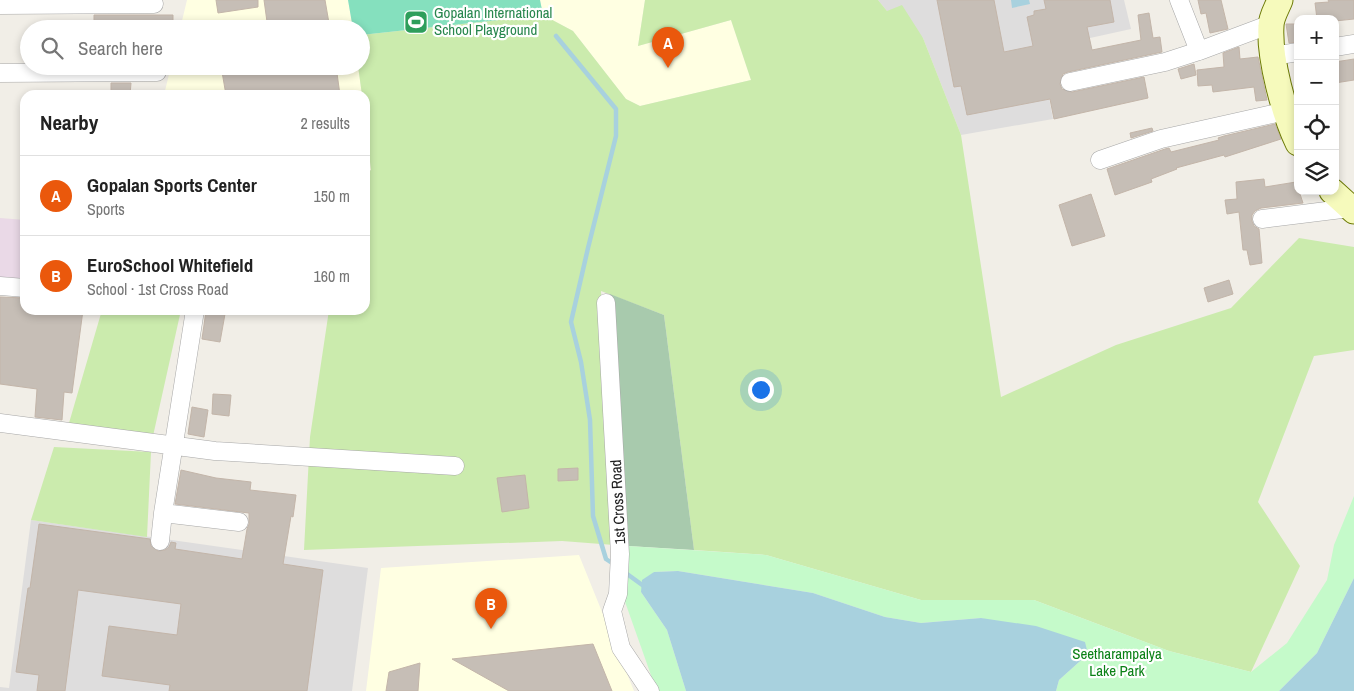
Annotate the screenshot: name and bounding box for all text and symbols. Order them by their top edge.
place label: Gopalan International School Playground [434,2,552,40]
sports icon: Gopalan International School Playground [403,9,429,35]
map controls [1294,15,1339,195]
button: + [1294,15,1339,60]
search box [20,20,370,75]
pin: A [652,27,684,68]
icon: search [38,34,66,62]
text: Search here [78,35,163,61]
button: − [1294,60,1339,105]
button: locate [1294,105,1339,150]
text: Nearby [40,108,98,137]
text: 2 results [300,112,350,134]
button: layers [1294,150,1339,195]
text: Gopalan Sports Center [87,172,257,198]
text: A [51,185,61,207]
text: 150 m [314,185,350,207]
text: Sports [87,198,125,220]
text: EuroSchool Whitefield [87,252,253,278]
text: B [51,265,61,287]
text: 160 m [314,265,350,287]
text: School · 1st Cross Road [87,278,228,300]
your location [748,377,774,403]
street label: 1st Cross Road [605,459,630,545]
pin: B [475,588,507,629]
park label: Seetharampalya Lake Park [1072,643,1162,681]

